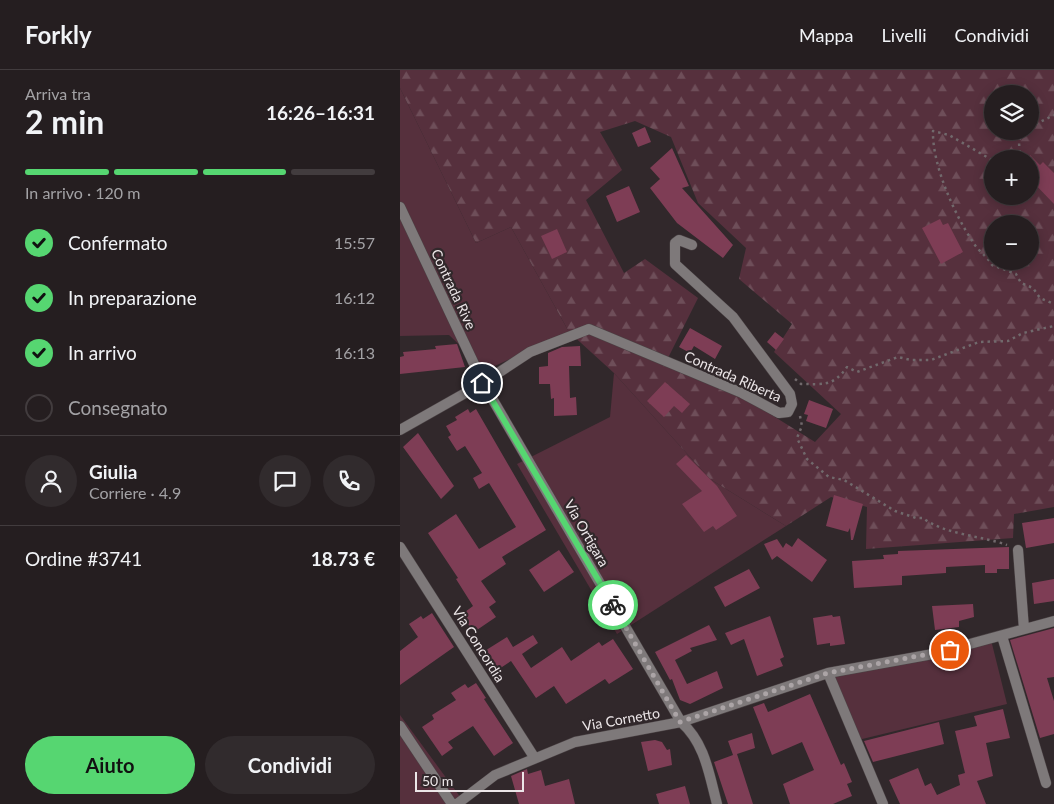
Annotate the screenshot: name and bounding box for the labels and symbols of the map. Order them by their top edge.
street label: Contrada Rive [428,246,480,332]
street label: Contrada Riberta [682,347,784,405]
pin [461,362,503,404]
street label: Via Ortigara [561,497,613,569]
courier [588,580,638,630]
street label: Via Concordia [449,603,509,685]
pin [929,629,971,671]
street label: Via Cornetto [581,704,661,734]
scale bar [415,769,524,792]

